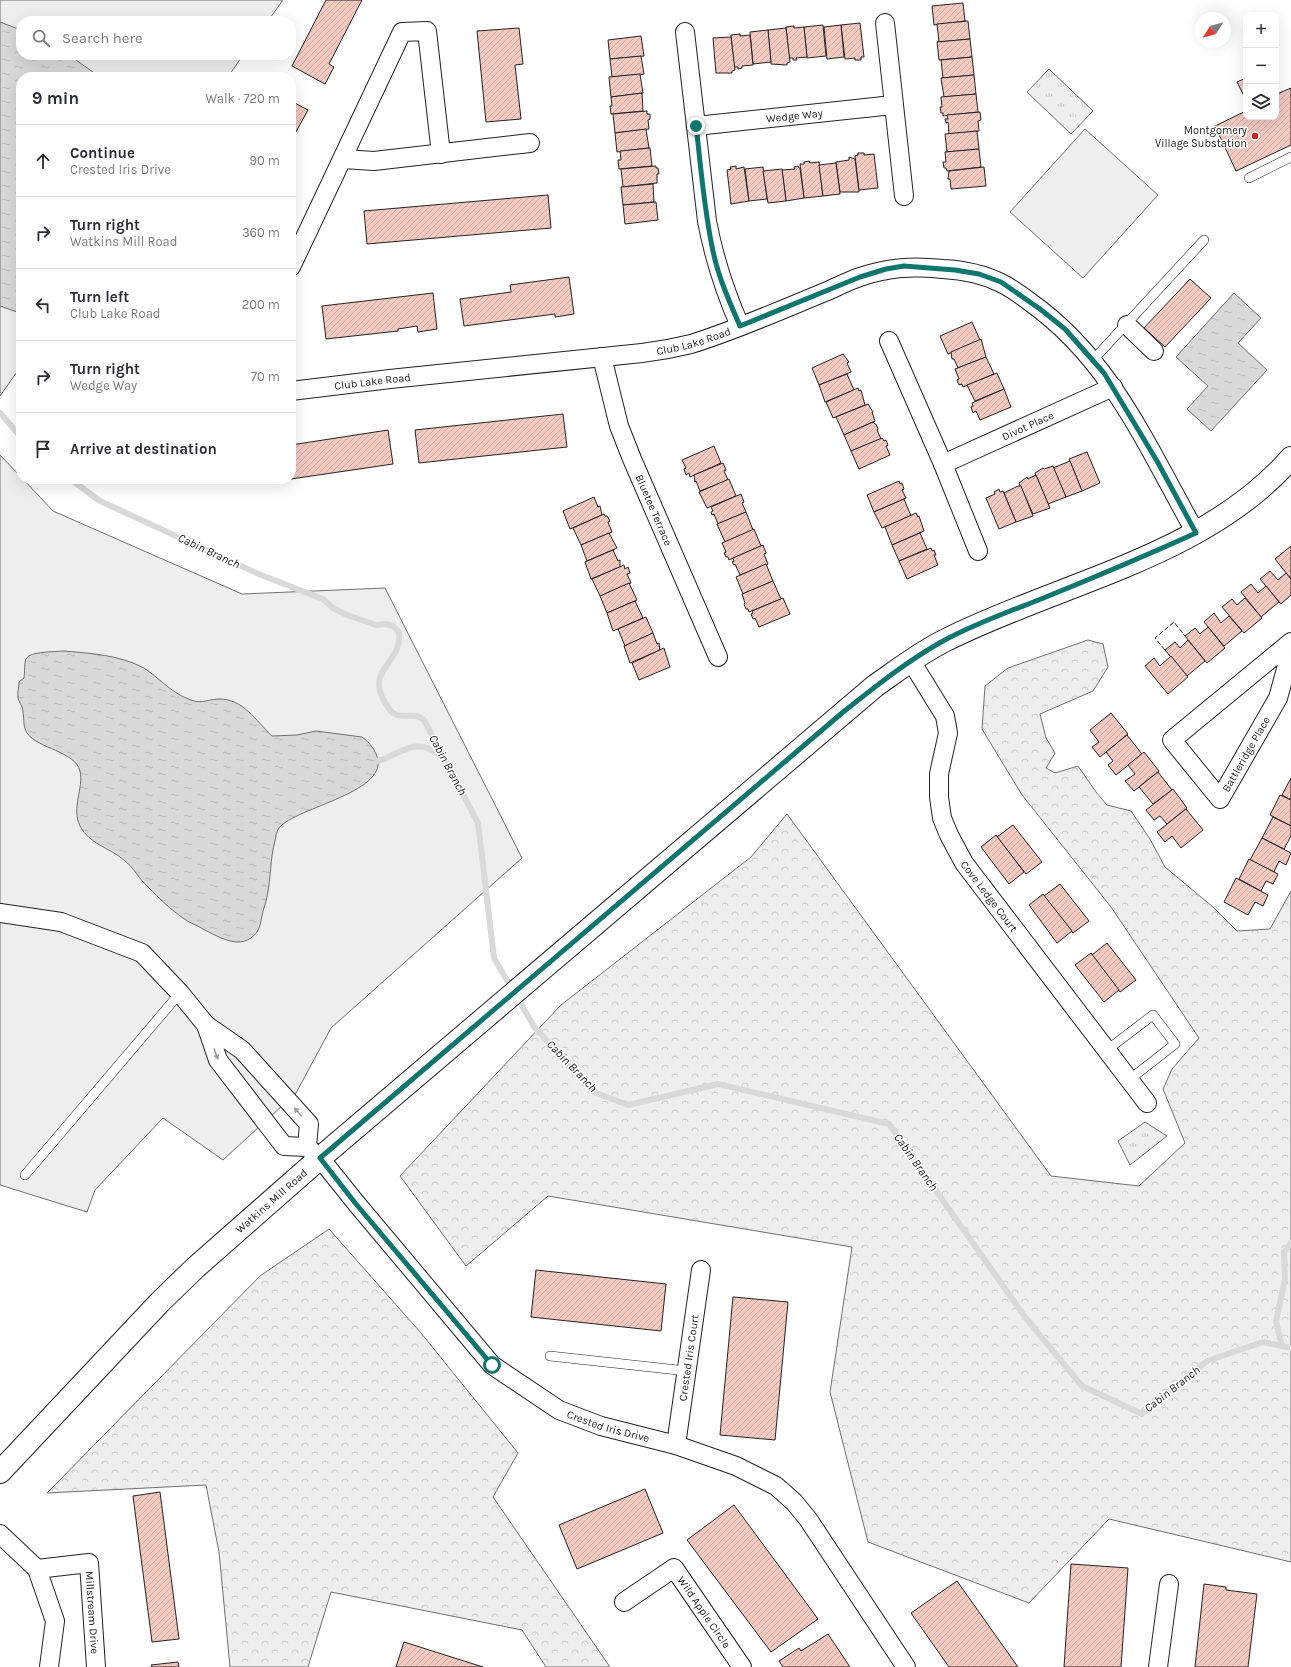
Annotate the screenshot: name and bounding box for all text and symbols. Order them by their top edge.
north arrow [1195,12,1231,48]
map controls [1243,12,1279,120]
button: + [1243,12,1279,48]
search box [16,16,296,60]
icon: search [30,27,52,49]
text: Search here [62,29,143,47]
button: − [1243,48,1279,84]
button: layers [1243,84,1279,120]
text: 9 min [32,88,79,108]
text: Walk · 720 m [206,91,280,106]
street label: Wedge Way [765,106,823,125]
route end [687,117,705,135]
place label: Montgomery Village Substation [1155,124,1247,150]
marker: Montgomery Village Substation [1250,131,1260,141]
text: Continue [70,144,135,162]
icon: ahead [32,150,54,172]
text: 90 m [249,153,280,168]
text: Crested Iris Drive [70,162,171,177]
text: Turn right [70,216,140,234]
icon: right [32,222,54,244]
text: 360 m [242,225,280,240]
text: Watkins Mill Road [70,234,177,249]
text: Turn left [70,288,129,306]
icon: left [32,294,54,316]
text: 200 m [242,297,280,312]
text: Club Lake Road [70,306,161,321]
street label: Club Lake Road [655,324,732,357]
text: Turn right [70,360,140,378]
icon: right [32,366,54,388]
text: 70 m [251,369,280,384]
street label: Club Lake Road [334,370,411,392]
text: Wedge Way [70,378,137,393]
street label: Divot Place [1000,408,1056,443]
icon: arrive [32,438,54,460]
text: Arrive at destination [70,440,217,458]
street label: Bluetee Terrace [633,472,675,548]
water label: Cabin Branch [176,531,242,571]
street label: Battleridge Place [1219,714,1273,794]
water label: Cabin Branch [426,732,470,798]
street label: Cove Ledge Court [958,858,1021,934]
water label: Cabin Branch [544,1037,600,1095]
one-way arrow [214,1049,220,1061]
one-way arrow [293,1107,303,1117]
water label: Cabin Branch [891,1131,941,1193]
street label: Watkins Mill Road [233,1166,310,1236]
street label: Crested Iris Court [676,1314,701,1402]
route start [483,1356,501,1374]
water label: Cabin Branch [1141,1363,1203,1415]
street label: Crested Iris Drive [565,1407,651,1445]
street label: Millstream Drive [83,1571,102,1655]
street label: Wild Apple Circle [675,1574,734,1651]

